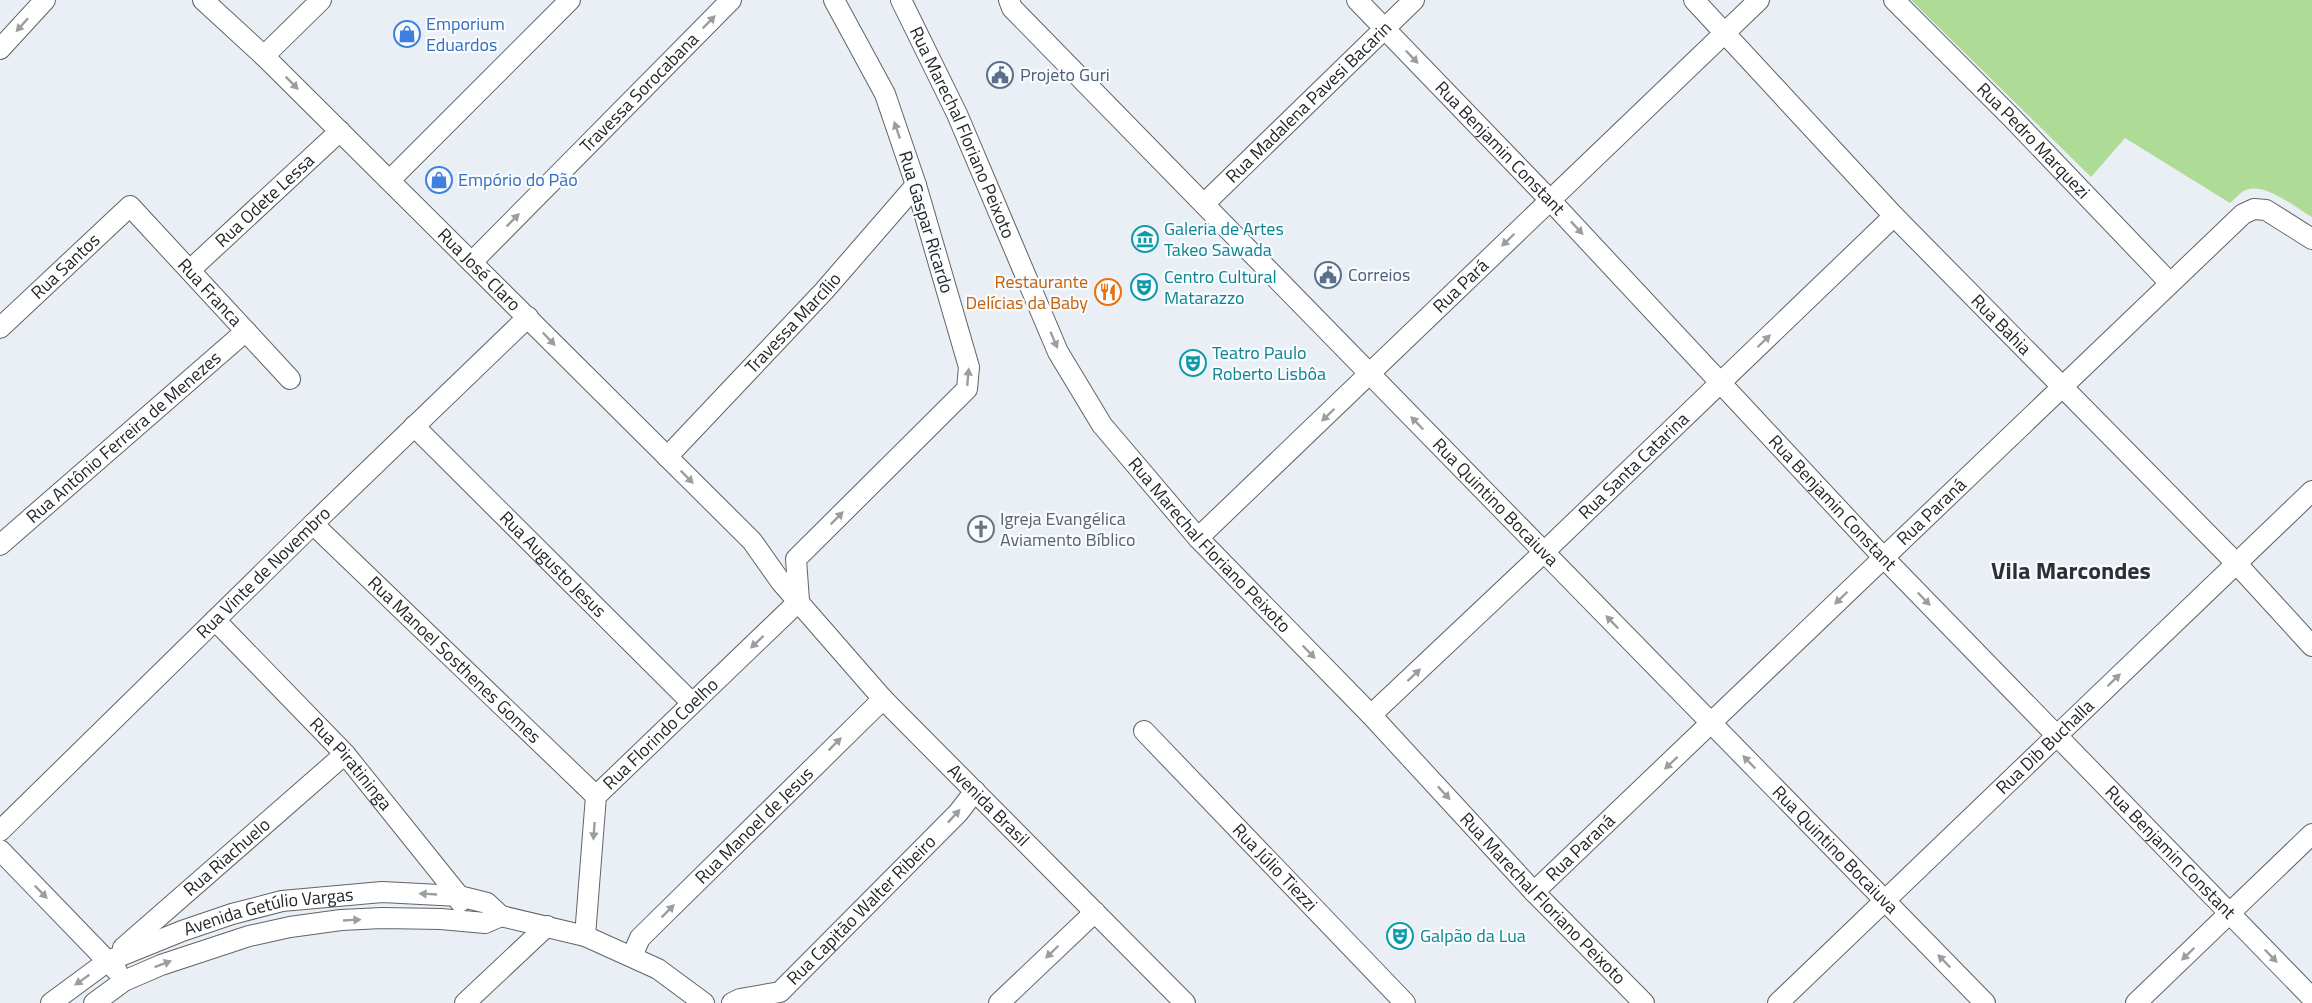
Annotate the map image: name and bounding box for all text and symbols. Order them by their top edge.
place label: Emporium Eduardos [426,10,505,58]
one-way arrow [702,15,716,29]
street label: Rua Madalena Pavesi Bacarin [1219,15,1398,189]
one-way arrow [15,17,29,32]
shop icon: Emporium Eduardos [392,19,422,49]
street label: Rua Marechal Floriano Peixoto [903,22,1022,242]
street label: Travessa Sorocabana [573,26,705,159]
one-way arrow [1405,50,1419,64]
public building icon: Projeto Guri [985,60,1015,90]
place label: Projeto Guri [1020,61,1110,88]
street label: Rua Benjamin Constant [1429,75,1572,222]
one-way arrow [284,76,298,90]
street label: Rua Pedro Marquezi [1971,76,2096,205]
one-way arrow [892,121,902,139]
street label: Rua Odete Lessa [209,147,320,253]
street label: Rua Gaspar Ricardo [892,147,961,296]
shop icon: Empório do Pão [424,165,454,195]
place label: Empório do Pão [458,166,578,193]
one-way arrow [506,214,520,228]
place label: Galeria de Artes Takeo Sawada [1164,215,1284,263]
one-way arrow [1570,220,1583,235]
street label: Rua José Claro [431,222,527,317]
museum icon: Galeria de Artes Takeo Sawada [1130,224,1160,254]
street label: Rua Santos [25,227,106,305]
one-way arrow [1502,233,1516,247]
street label: Rua Franca [172,252,249,332]
street label: Rua Pará [1426,252,1494,319]
public building icon: Correios [1313,260,1343,290]
place label: Correios [1348,261,1410,288]
place label: Centro Cultural Matarazzo [1164,263,1277,311]
street label: Travessa Marcílio [739,266,847,380]
place label: Restaurante Delícias da Baby [965,268,1088,316]
theatre icon: Centro Cultural Matarazzo [1129,272,1159,302]
restaurant icon: Restaurante Delícias da Baby [1093,277,1123,307]
street label: Rua Bahia [1965,288,2038,361]
one-way arrow [542,331,556,345]
one-way arrow [1049,332,1058,349]
one-way arrow [1756,335,1770,349]
place label: Teatro Paulo Roberto Lisbôa [1212,339,1326,387]
street label: Rua Antônio Ferreira de Menezes [20,344,227,529]
theatre icon: Teatro Paulo Roberto Lisbôa [1178,348,1208,378]
one-way arrow [963,367,973,386]
street label: Rua Santa Catarina [1572,406,1695,525]
one-way arrow [1321,408,1336,421]
one-way arrow [1411,416,1425,430]
street label: Rua Benjamin Constant [1762,428,1904,577]
street label: Rua Quintino Bocaiuva [1426,432,1565,572]
street label: Rua Marechal Floriano Peixoto [1122,451,1297,639]
one-way arrow [680,469,694,483]
street label: Rua Paraná [1890,472,1972,551]
street label: Rua Vinte de Novembro [190,500,336,644]
street label: Rua Augusto Jesus [494,505,613,623]
place label: Igreja Evangélica Aviamento Bíblico [1000,505,1136,553]
one-way arrow [830,511,844,525]
church icon: Igreja Evangélica Aviamento Bíblico [966,514,996,544]
district label: Vila Marcondes [1991,552,2151,588]
street label: Rua Manoel Sosthenes Gomes [362,570,547,749]
one-way arrow [1834,591,1849,605]
one-way arrow [1917,592,1931,606]
one-way arrow [1606,616,1620,630]
one-way arrow [750,634,764,648]
one-way arrow [1302,644,1316,658]
one-way arrow [1406,668,1420,682]
street label: Rua Florindo Coelho [596,671,724,796]
one-way arrow [2106,673,2121,687]
street label: Rua Dib Buchalla [1989,693,2100,800]
street label: Rua Piratininga [303,711,399,816]
one-way arrow [828,737,842,751]
one-way arrow [1664,755,1678,769]
one-way arrow [1742,755,1756,769]
street label: Avenida Brasil [942,757,1036,852]
street label: Rua Manoel de Jesus [688,760,819,890]
street label: Rua Quintino Bocaiuva [1766,779,1905,920]
street label: Rua Benjamin Constant [2099,779,2243,925]
one-way arrow [1436,786,1450,800]
street label: Rua Marechal Floriano Peixoto [1454,806,1633,991]
street label: Rua Paraná [1539,808,1621,887]
one-way arrow [947,809,961,823]
street label: Rua Riachuelo [177,811,276,902]
street label: Rua Júlio Tiezzi [1226,817,1324,917]
one-way arrow [589,822,599,841]
street label: Rua Capitão Walter Ribeiro [780,829,942,991]
street label: Avenida Getúlio Vargas [180,881,355,942]
one-way arrow [34,884,48,899]
one-way arrow [418,890,437,899]
one-way arrow [660,904,675,918]
one-way arrow [342,915,361,924]
theatre icon: Galpão da Lua [1385,921,1415,951]
place label: Galpão da Lua [1420,922,1526,949]
one-way arrow [1045,945,1060,959]
one-way arrow [2180,947,2195,961]
one-way arrow [2263,948,2277,962]
one-way arrow [1937,955,1951,969]
one-way arrow [154,959,172,969]
one-way arrow [74,973,89,985]

